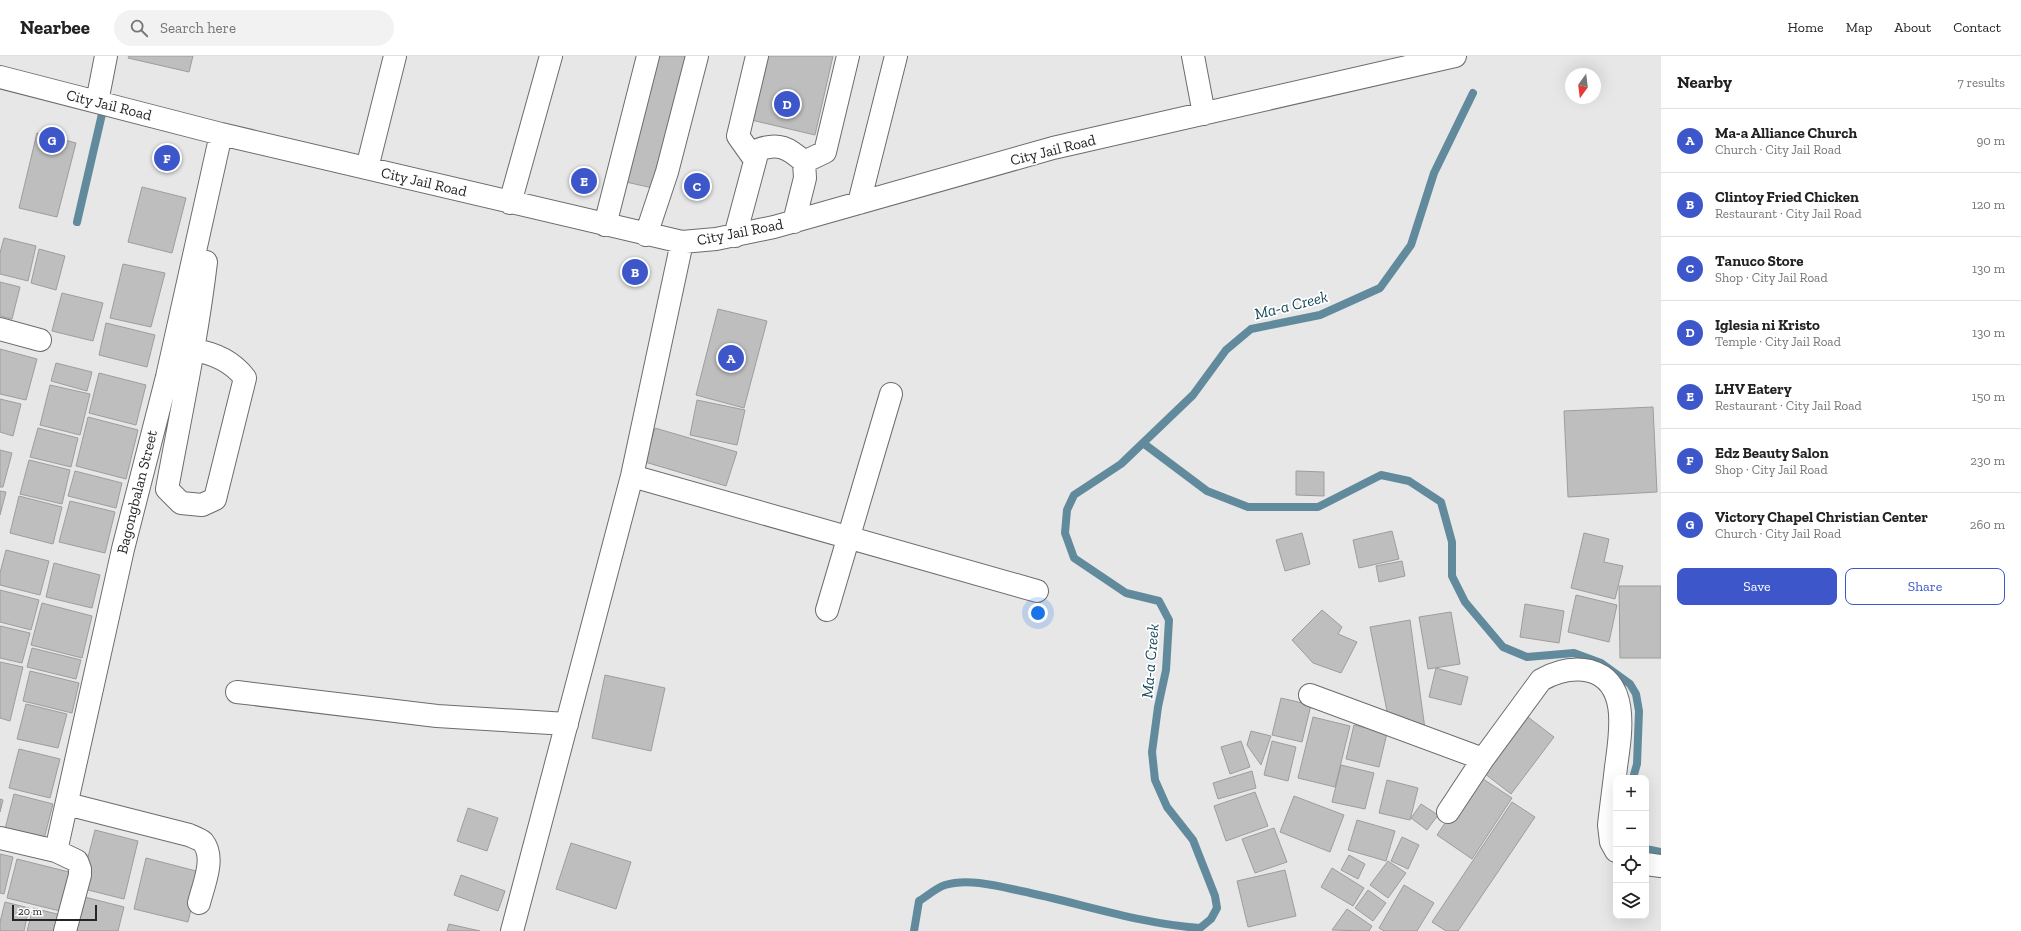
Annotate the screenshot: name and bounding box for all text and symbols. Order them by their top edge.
search box [114,10,394,46]
text: Nearbee [20,16,90,39]
icon: search [128,17,150,39]
text: Search here [160,19,236,37]
text: Home [1788,19,1824,36]
text: Map [1846,19,1872,36]
text: About [1894,19,1931,36]
text: Contact [1953,19,2001,36]
north arrow [1565,68,1601,104]
text: Nearby [1677,72,1732,92]
text: 7 results [1957,75,2005,90]
street label: City Jail Road [64,86,154,124]
pin: D [774,89,800,119]
text: Ma-a Alliance Church [1715,124,1857,142]
pin: G [39,125,65,155]
street label: City Jail Road [1008,131,1098,169]
text: A [1686,133,1694,148]
text: 90 m [1976,133,2005,148]
text: Church · City Jail Road [1715,142,1841,157]
pin: F [154,143,180,173]
street label: City Jail Road [379,163,469,201]
pin: E [571,166,597,196]
pin: C [684,171,710,201]
text: Clintoy Fried Chicken [1715,188,1859,206]
text: B [1686,197,1694,212]
text: 120 m [1972,197,2005,212]
text: Restaurant · City Jail Road [1715,206,1862,221]
street label: City Jail Road [695,215,785,249]
text: Tanuco Store [1715,252,1804,270]
pin: B [622,257,648,287]
text: C [1686,261,1694,276]
text: 130 m [1972,261,2005,276]
text: Shop · City Jail Road [1715,270,1828,285]
water label: Ma-a Creek [1252,287,1330,323]
text: Iglesia ni Kristo [1715,316,1820,334]
text: D [1685,325,1695,340]
text: 130 m [1972,325,2005,340]
text: Temple · City Jail Road [1715,334,1841,349]
pin: A [718,343,744,373]
text: LHV Eatery [1715,380,1792,398]
text: E [1686,389,1694,404]
text: 150 m [1972,389,2005,404]
text: Restaurant · City Jail Road [1715,398,1862,413]
street label: Bagongbalan Street [113,428,161,556]
text: Edz Beauty Salon [1715,444,1829,462]
text: F [1686,453,1694,468]
text: 230 m [1970,453,2005,468]
text: Shop · City Jail Road [1715,462,1828,477]
text: Victory Chapel Christian Center [1715,508,1928,526]
text: G [1686,517,1694,532]
text: 260 m [1970,517,2005,532]
text: Church · City Jail Road [1715,526,1841,541]
button: Save [1677,568,1837,605]
button: Share [1845,568,2005,605]
your location [1028,603,1048,623]
water label: Ma-a Creek [1137,623,1163,699]
map controls [1613,775,1649,919]
button: + [1613,775,1649,811]
button: − [1613,811,1649,847]
button: locate [1613,847,1649,883]
button: layers [1613,883,1649,919]
scale bar [12,903,97,922]
text: 20 m [18,905,42,918]

